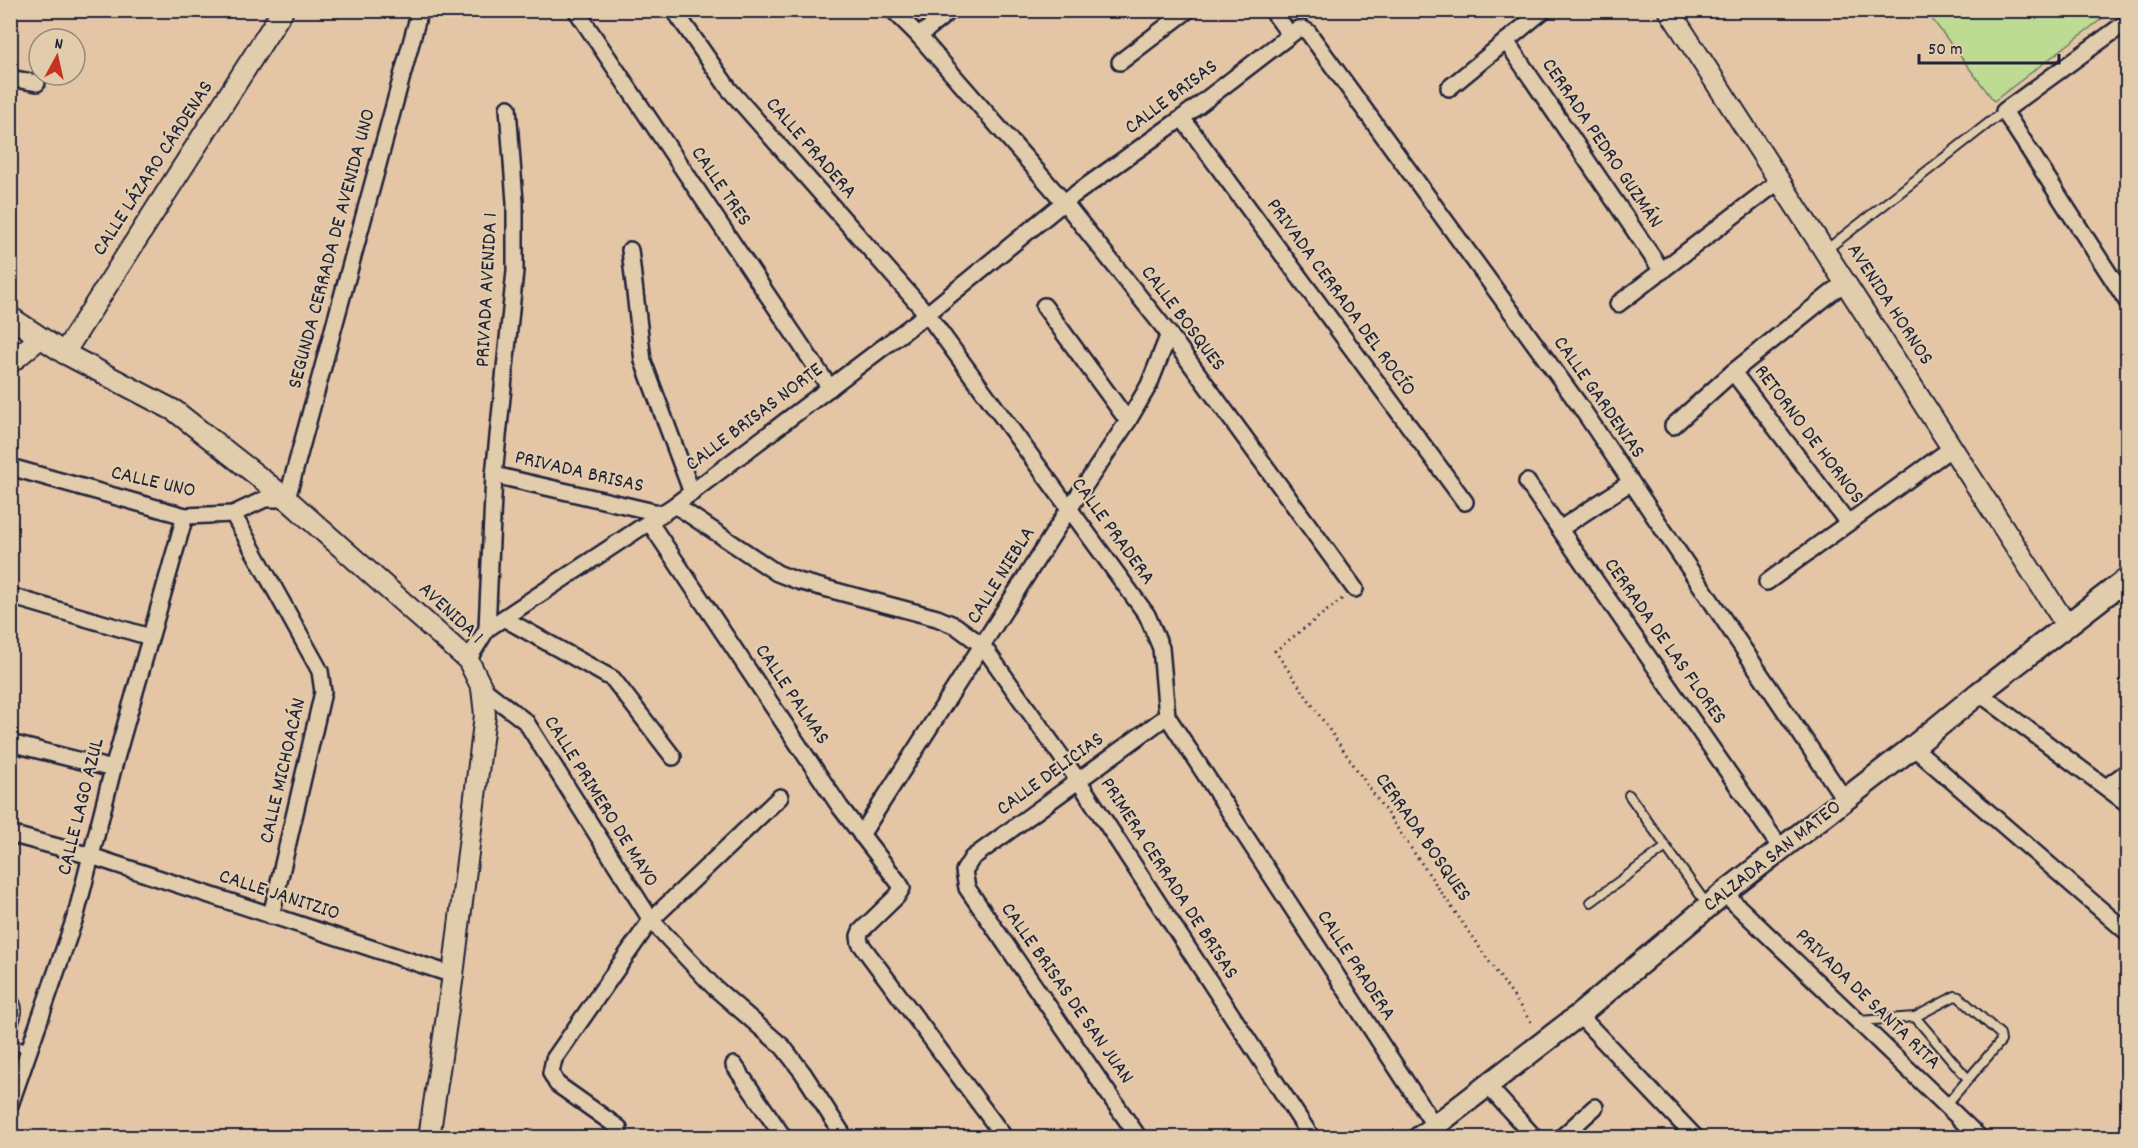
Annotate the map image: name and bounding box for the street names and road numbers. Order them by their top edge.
street label: CALLE BRISAS [1119,53,1225,143]
street label: CERRADA PEDRO GUZMÁN [1533,53,1669,235]
street label: CALLE LÁZARO CÁRDENAS [86,75,222,263]
street label: CALLE PRADERA [757,91,863,207]
street label: SEGUNDA CERRADA DE AVENIDA UNO [281,106,385,392]
street label: CALLE TRES [682,141,758,233]
street label: PRIVADA CERRADA DEL ROCÍO [1258,193,1422,403]
street label: PRIVADA AVENIDA 1 [469,212,507,368]
street label: AVENIDA HORNOS [1838,238,1940,372]
street label: CALLE BOSQUES [1132,260,1232,378]
street label: CALLE GARDENIAS [1545,331,1651,465]
street label: CALLE BRISAS NORTE [680,356,830,480]
street label: RETORNO DE HORNOS [1746,359,1870,511]
street label: PRIVADA BRISAS [511,444,647,502]
street label: CALLE UNO [108,459,198,507]
street label: CALLE PRADERA [1063,472,1161,592]
street label: CALLE NIEBLA [960,521,1044,631]
street label: CERRADA DE LAS FLORES [1595,553,1733,731]
street label: AVENIDA 1 [411,576,489,652]
street label: CALLE PALMAS [746,639,836,751]
street label: CALLE MICHOACÁN [253,695,315,847]
street label: CALLE PRIMERO DE MAYO [535,710,665,894]
street label: CALLE DELICIAS [991,726,1111,824]
street label: CALLE LAGO AZUL [50,735,114,879]
street label: CERRADA BOSQUES [1366,767,1478,909]
street label: PRIMERA CERRADA DE BRISAS [1091,772,1245,986]
street label: CALZADA SAN MATEO [1698,793,1848,921]
street label: CALLE JANITZIO [215,862,343,930]
street label: CALLE BRISAS DE SAN JUAN [992,897,1140,1091]
street label: CALLE PRADERA [1308,905,1402,1027]
street label: PRIVADA DE SANTA RITA [1787,922,1947,1078]

